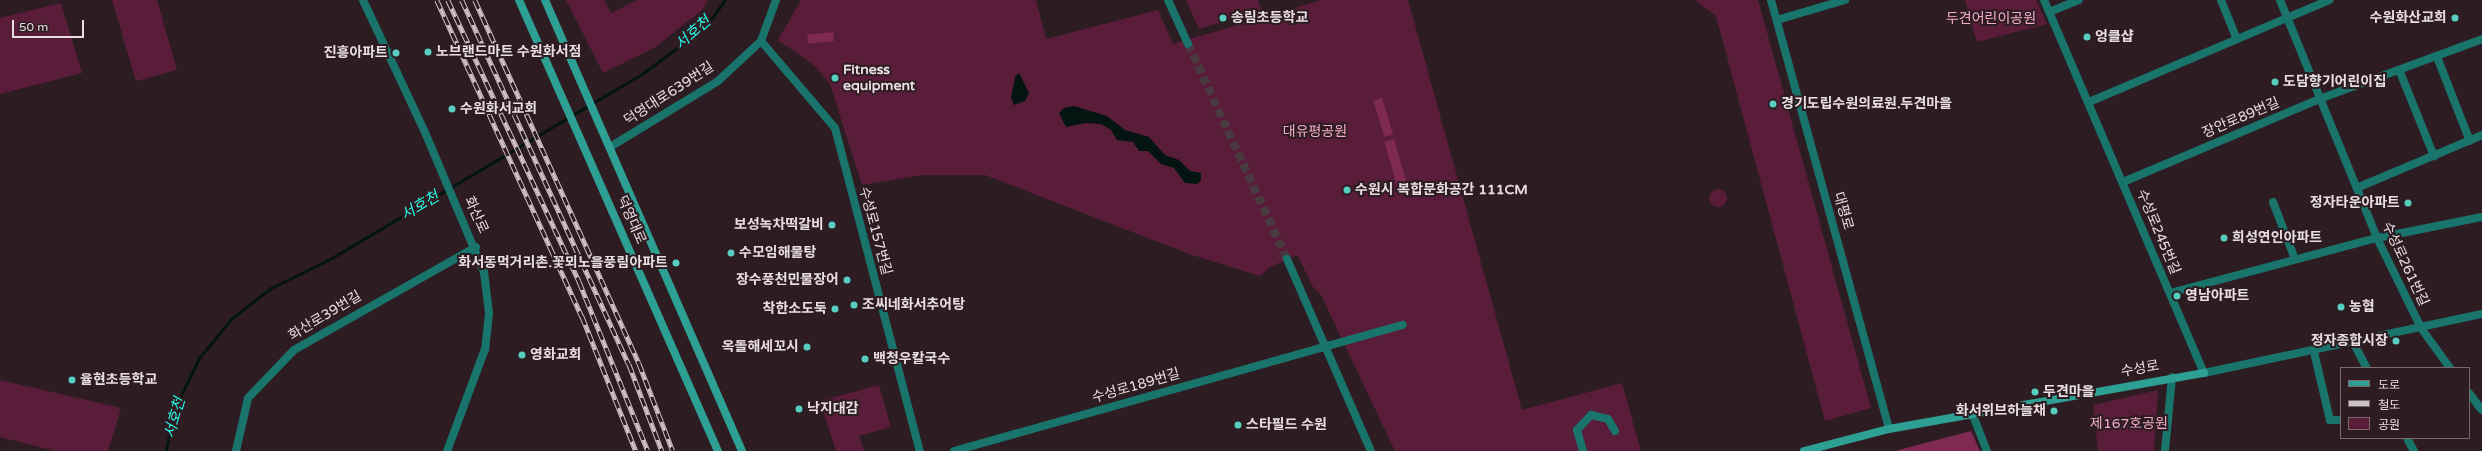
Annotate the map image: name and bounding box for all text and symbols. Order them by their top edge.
place label: 송림초등학교 [1231,10,1308,26]
place label: 수원화산교회 [2370,10,2447,26]
park label: 두견어린이공원 [1946,11,2036,27]
scale bar [14,12,86,38]
water label: 서호천 [671,13,715,53]
marker: 송림초등학교 [1218,13,1228,23]
marker: 수원화산교회 [2450,13,2460,23]
text: 50 m [19,20,48,34]
place label: 엉클샵 [2095,29,2134,45]
marker: 엉클샵 [2082,32,2092,42]
place label: 노브랜드마트 수원화서점 [436,44,581,60]
place label: 진흥아파트 [324,45,388,61]
marker: 노브랜드마트 수원화서점 [423,47,433,57]
marker: 진흥아파트 [391,48,401,58]
street label: 덕영대로639번길 [621,59,717,129]
place label: Fitness equipment [843,62,915,94]
marker: Fitness equipment [830,73,840,83]
place label: 도담향기어린이집 [2283,74,2386,90]
marker: 도담향기어린이집 [2270,77,2280,87]
street label: 장안로89번길 [2200,94,2282,142]
place label: 경기도립수원의료원.두견마을 [1781,96,1952,112]
marker: 경기도립수원의료원.두견마을 [1768,99,1778,109]
place label: 수원화서교회 [460,101,537,117]
marker: 수원화서교회 [447,104,457,114]
park label: 대유평공원 [1283,124,1347,140]
place label: 수원시 복합문화공간 111CM [1355,182,1528,198]
street label: 수성로157번길 [855,185,895,277]
marker: 수원시 복합문화공간 111CM [1342,185,1352,195]
street label: 수성로245번길 [2133,187,2183,277]
water label: 서호천 [398,188,442,224]
street label: 대평로 [1830,190,1856,232]
street label: 덕영대로 [613,193,649,247]
street label: 화산로 [460,194,492,236]
place label: 정자타운아파트 [2310,195,2400,211]
marker: 정자타운아파트 [2403,198,2413,208]
place label: 보성녹차떡갈비 [734,217,824,233]
street label: 수성로261번길 [2378,219,2432,309]
marker: 보성녹차떡갈비 [827,220,837,230]
place label: 희성연인아파트 [2232,230,2322,246]
marker: 희성연인아파트 [2219,233,2229,243]
place label: 수모임해물탕 [739,245,816,261]
marker: 수모임해물탕 [726,248,736,258]
place label: 화서동먹거리촌.꽃뫼노을풍림아파트 [458,255,668,271]
marker: 화서동먹거리촌.꽃뫼노을풍림아파트 [671,258,681,268]
place label: 장수풍천민물장어 [736,272,839,288]
marker: 장수풍천민물장어 [842,275,852,285]
street label: 화산로39번길 [286,288,364,344]
place label: 영남아파트 [2185,288,2249,304]
marker: 영남아파트 [2172,291,2182,301]
place label: 조씨네화서추어탕 [862,297,965,313]
place label: 농협 [2349,299,2375,315]
marker: 조씨네화서추어탕 [849,300,859,310]
place label: 착한소도둑 [763,301,827,317]
marker: 농협 [2336,302,2346,312]
marker: 착한소도둑 [830,304,840,314]
place label: 정자종합시장 [2311,333,2388,349]
marker: 정자종합시장 [2391,336,2401,346]
place label: 옥돌해세꼬시 [722,339,799,355]
marker: 옥돌해세꼬시 [802,342,812,352]
place label: 영화교회 [530,347,582,363]
marker: 영화교회 [517,350,527,360]
place label: 백청우칼국수 [873,351,950,367]
marker: 백청우칼국수 [860,354,870,364]
street label: 수성로 [2120,357,2160,381]
street label: 수성로189번길 [1090,365,1182,407]
legend [2340,367,2470,439]
place label: 율현초등학교 [80,372,157,388]
marker: 율현초등학교 [67,375,77,385]
text: 도로 [2378,378,2400,392]
place label: 두견마을 [2043,384,2095,400]
marker: 두견마을 [2030,387,2040,397]
water label: 서호천 [161,396,189,440]
text: 철도 [2378,398,2400,412]
place label: 낙지대감 [807,401,859,417]
place label: 화서위브하늘채 [1956,403,2046,419]
marker: 낙지대감 [794,404,804,414]
marker: 화서위브하늘채 [2049,406,2059,416]
park label: 제167호공원 [2090,416,2168,432]
place label: 스타필드 수원 [1246,417,1327,433]
text: 공원 [2378,418,2400,432]
marker: 스타필드 수원 [1233,420,1243,430]

